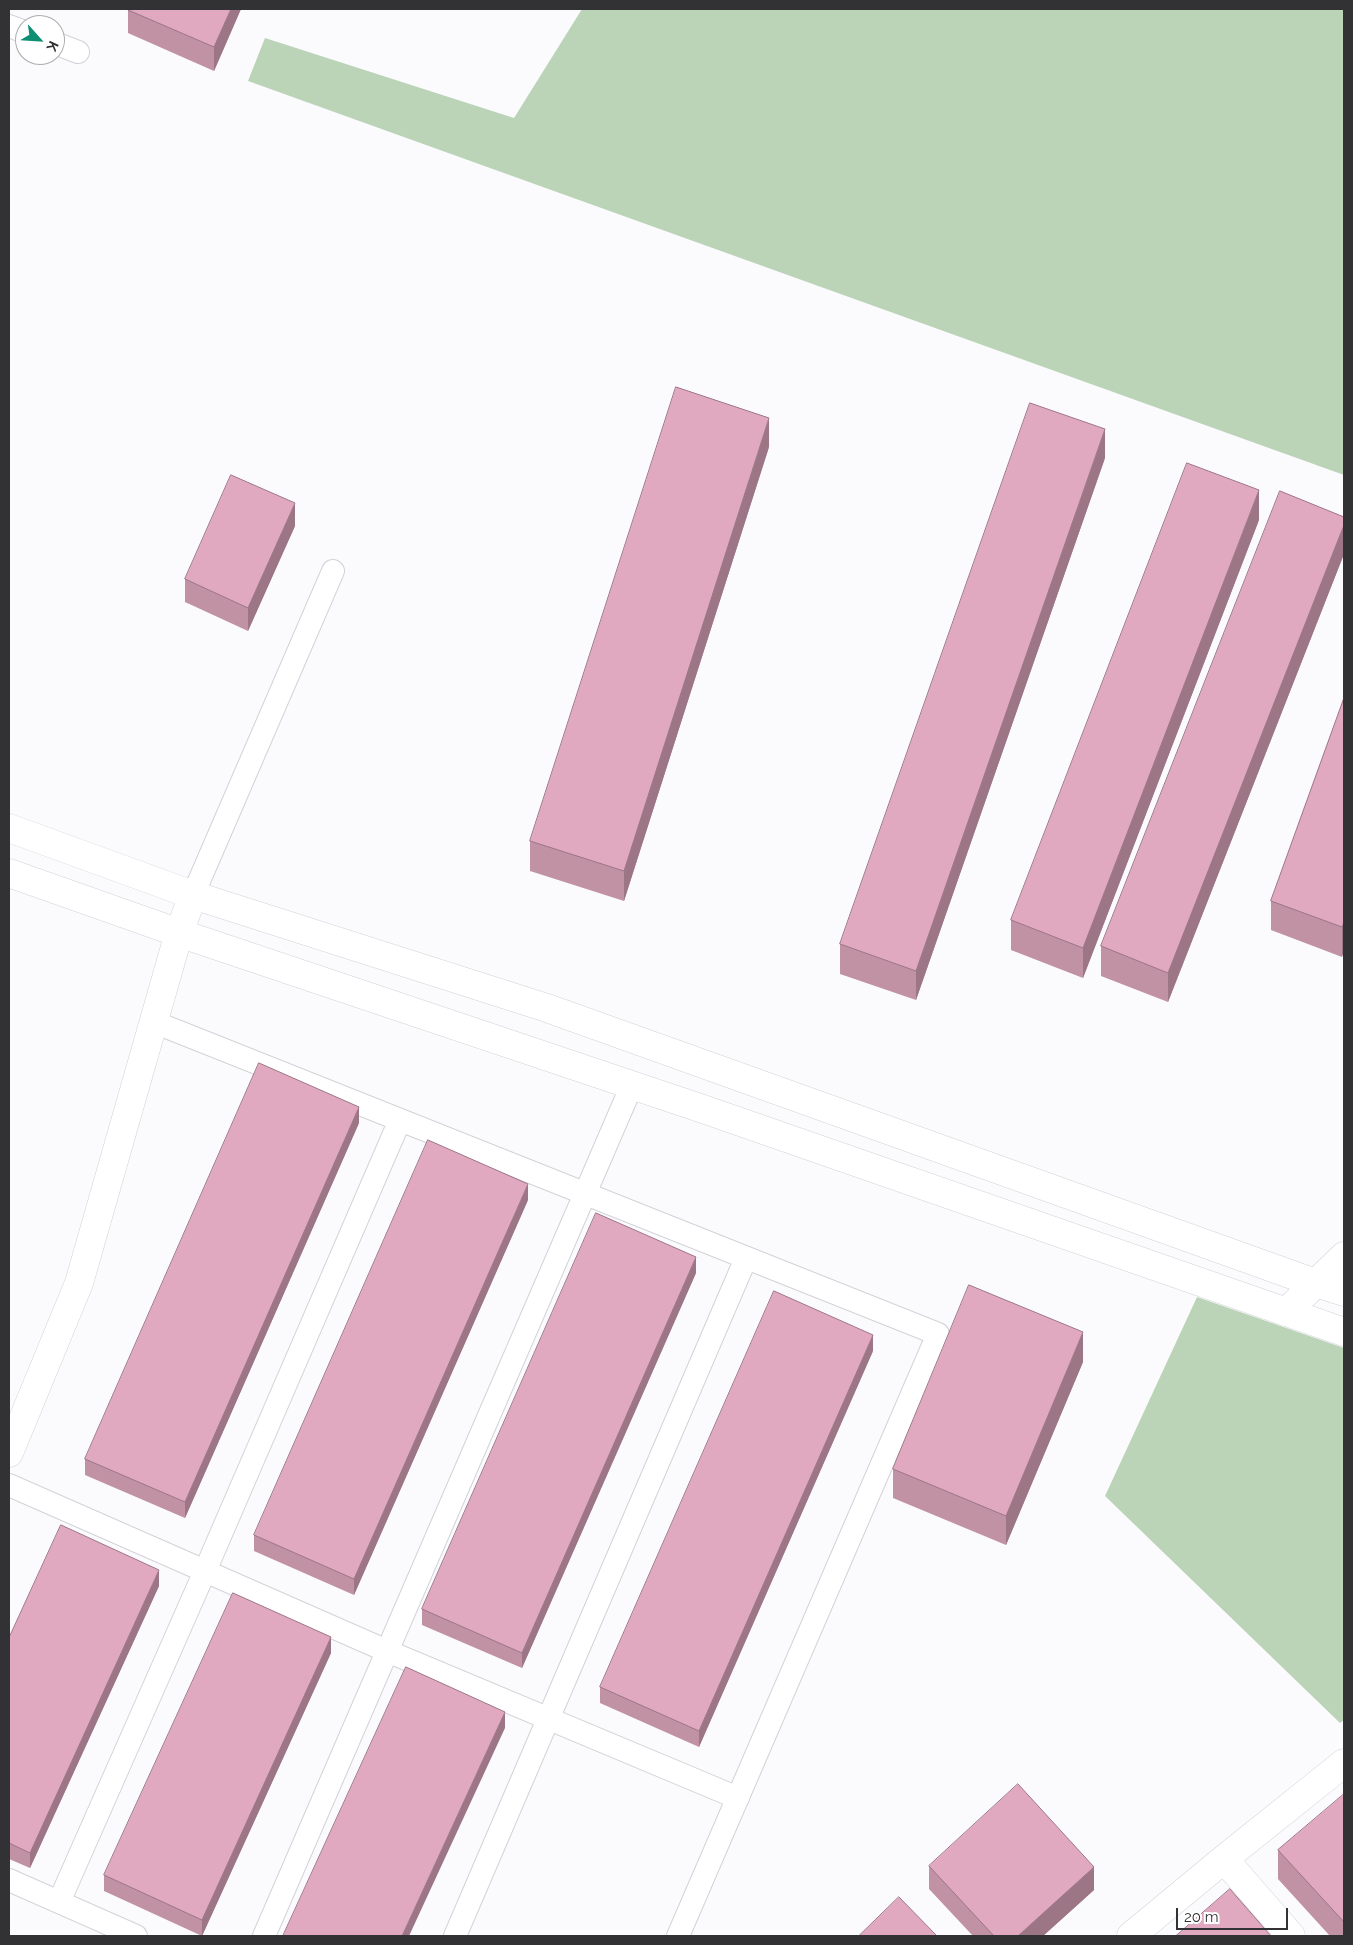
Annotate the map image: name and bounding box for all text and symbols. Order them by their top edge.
north arrow [15,15,65,65]
text: K [43,38,62,54]
scale bar [1178,1898,1290,1930]
text: 20 m [1184,1908,1219,1926]

